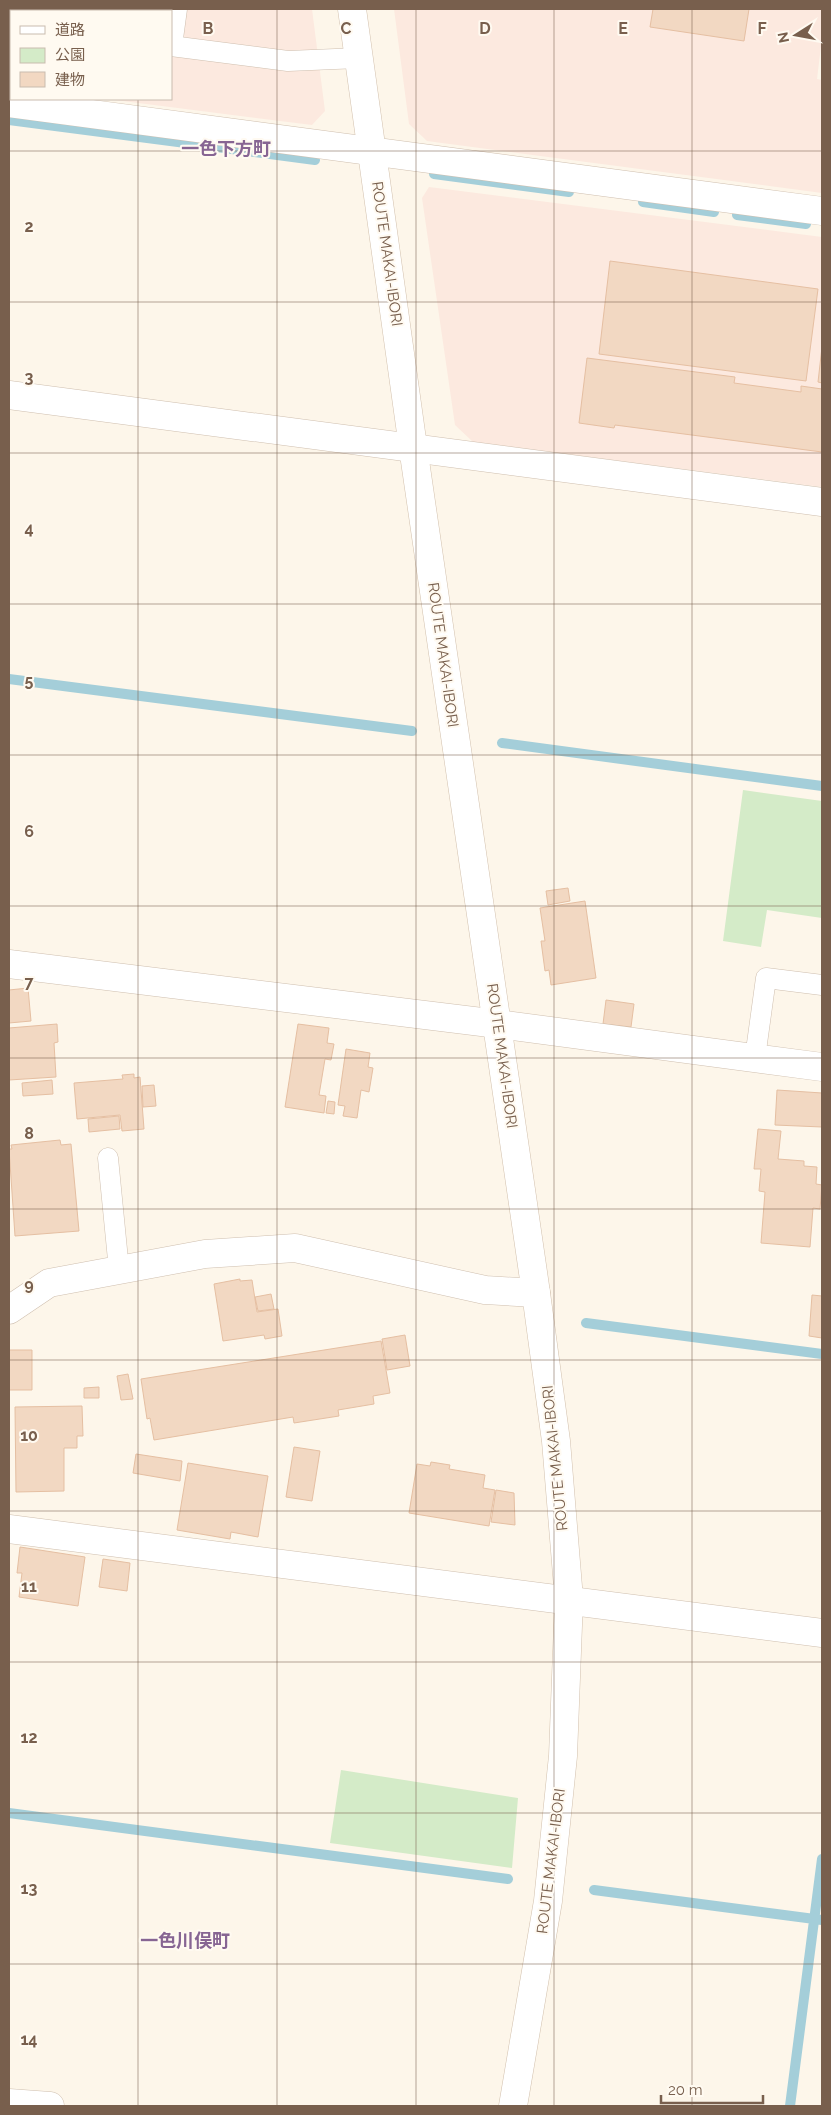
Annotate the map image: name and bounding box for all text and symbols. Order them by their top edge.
legend [10,10,172,100]
north arrow [771,10,821,60]
text: B [203,19,214,38]
text: C [341,19,352,38]
text: D [479,19,491,38]
text: E [618,19,628,38]
text: F [757,19,767,38]
text: 道路 [55,21,85,39]
text: N [774,31,792,44]
text: 公園 [55,46,85,64]
text: 建物 [55,71,85,89]
district label: 一色下方町 [181,138,271,159]
street label: ROUTE MAKAI-IBORI [368,180,406,328]
text: 2 [24,217,34,236]
text: 3 [25,368,34,387]
text: 4 [24,519,34,538]
street label: ROUTE MAKAI-IBORI [424,581,462,729]
text: 5 [25,671,34,690]
text: 6 [24,822,34,841]
text: 7 [25,973,34,992]
street label: ROUTE MAKAI-IBORI [483,982,521,1130]
text: 8 [24,1124,34,1143]
text: 9 [24,1275,34,1294]
street label: ROUTE MAKAI-IBORI [538,1384,572,1532]
text: 10 [20,1426,38,1445]
text: 11 [21,1577,37,1596]
text: 12 [21,1728,37,1747]
street label: ROUTE MAKAI-IBORI [533,1787,569,1935]
text: 13 [21,1879,37,1898]
district label: 一色川俣町 [140,1930,230,1951]
text: 14 [20,2030,38,2049]
scale bar [661,2072,764,2104]
text: 20 m [668,2081,703,2099]

